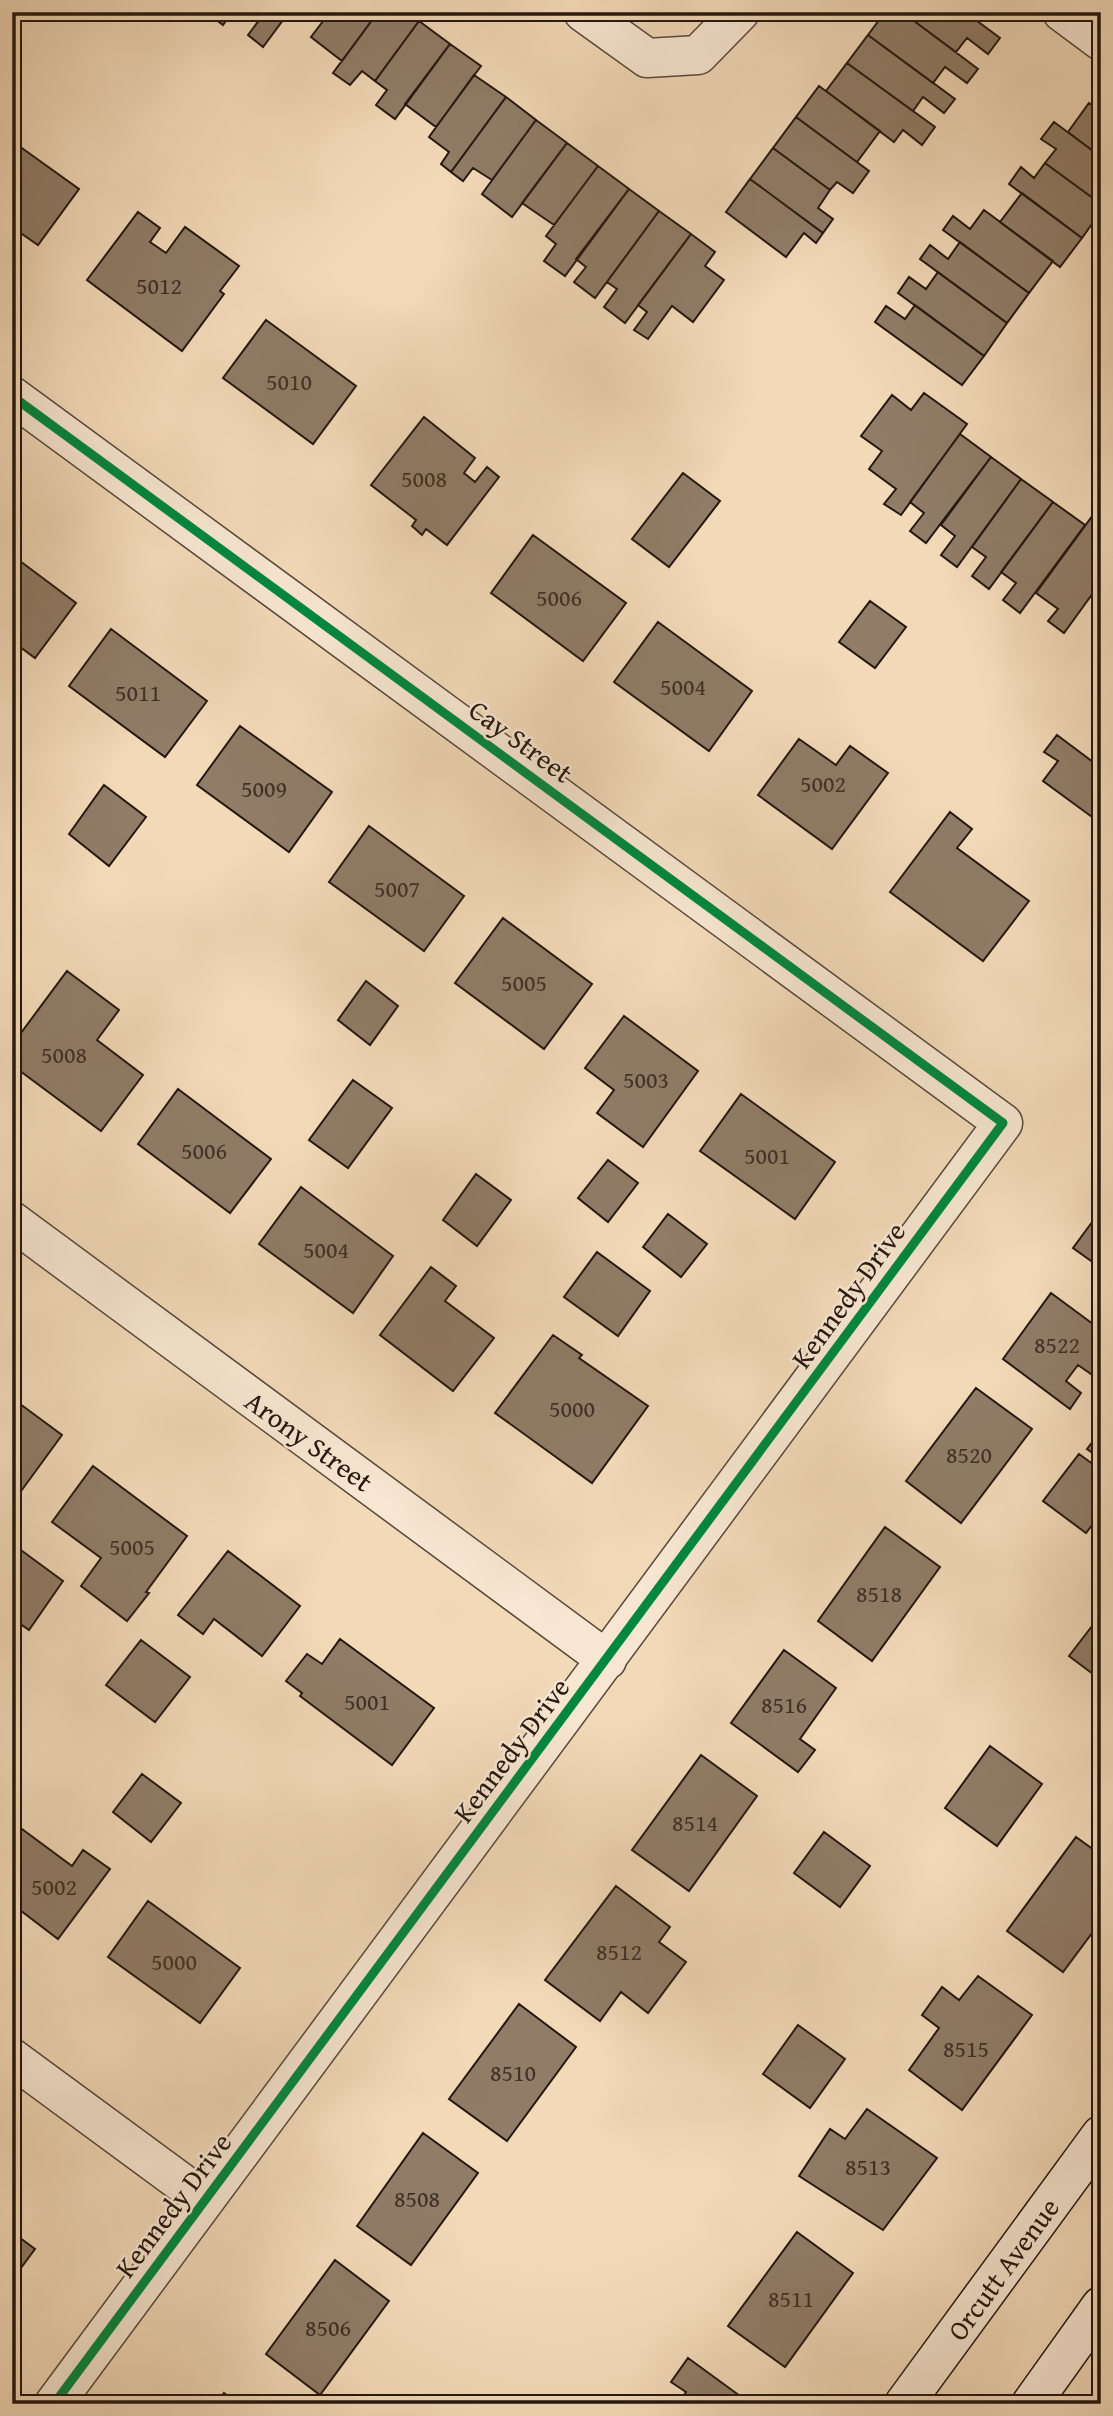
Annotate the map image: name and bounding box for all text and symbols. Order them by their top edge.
house number: 5012 [136,268,182,303]
house number: 5010 [266,364,312,399]
house number: 5008 [401,461,447,496]
house number: 5006 [536,580,582,615]
house number: 5004 [660,669,706,704]
house number: 5011 [115,675,161,710]
street label: Cay Street [461,689,582,792]
house number: 5002 [800,766,846,801]
house number: 5009 [241,771,287,806]
house number: 5007 [374,871,420,906]
house number: 5005 [501,965,547,1000]
house number: 5008 [41,1037,87,1072]
house number: 5003 [623,1062,669,1097]
house number: 5006 [181,1133,227,1168]
house number: 5001 [744,1138,790,1173]
street label: Kennedy Drive [780,1213,915,1376]
house number: 5004 [303,1232,349,1267]
house number: 8522 [1034,1327,1080,1362]
street label: Arony Street [237,1380,382,1501]
house number: 5000 [549,1391,595,1426]
house number: 8520 [946,1437,992,1472]
house number: 5005 [109,1529,155,1564]
house number: 8518 [856,1576,902,1611]
street label: Kennedy Drive [442,1669,579,1831]
house number: 5001 [344,1684,390,1719]
house number: 8516 [761,1687,807,1722]
house number: 8514 [672,1805,718,1840]
house number: 5002 [31,1869,77,1904]
house number: 8512 [596,1934,642,1969]
house number: 5000 [151,1944,197,1979]
house number: 8515 [943,2031,989,2066]
house number: 8510 [490,2055,536,2090]
street label: Kennedy Drive [104,2124,241,2286]
house number: 8513 [845,2149,891,2184]
house number: 8508 [394,2181,440,2216]
street label: Orcutt Avenue [937,2189,1068,2349]
house number: 8511 [768,2281,814,2316]
house number: 8506 [305,2310,351,2345]

